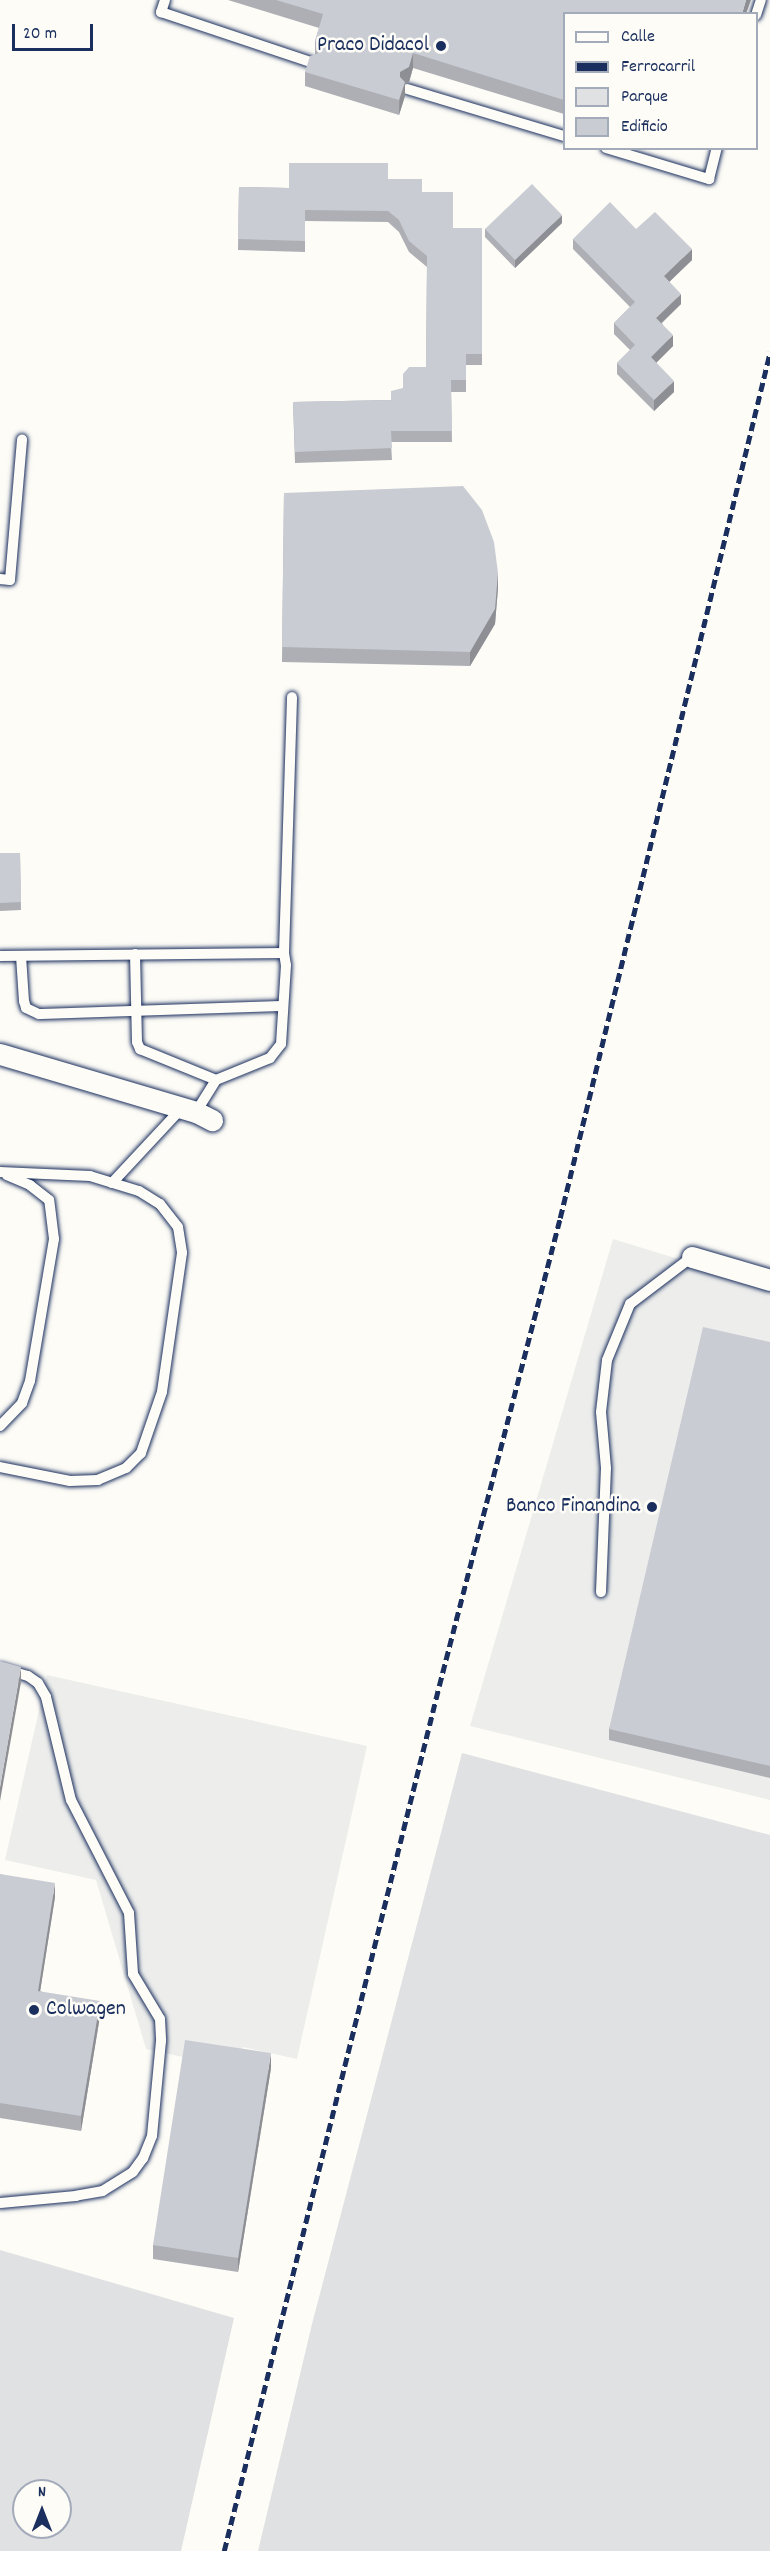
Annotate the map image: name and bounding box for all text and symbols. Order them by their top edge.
scale bar [15,12,96,50]
legend [563,12,758,150]
text: 20 m [23,22,57,47]
text: Calle [621,25,655,50]
place label: Praco Didacol [317,33,429,59]
marker: Praco Didacol [434,39,448,53]
text: Ferrocarril [621,55,695,80]
text: Parque [621,85,668,110]
text: Edificio [621,115,668,140]
place label: Banco Finandina [506,1494,640,1520]
marker: Banco Finandina [645,1500,659,1514]
place label: Colwagen [46,1997,126,2023]
marker: Colwagen [27,2003,41,2017]
north arrow [12,2479,72,2539]
text: N [38,2481,46,2504]

